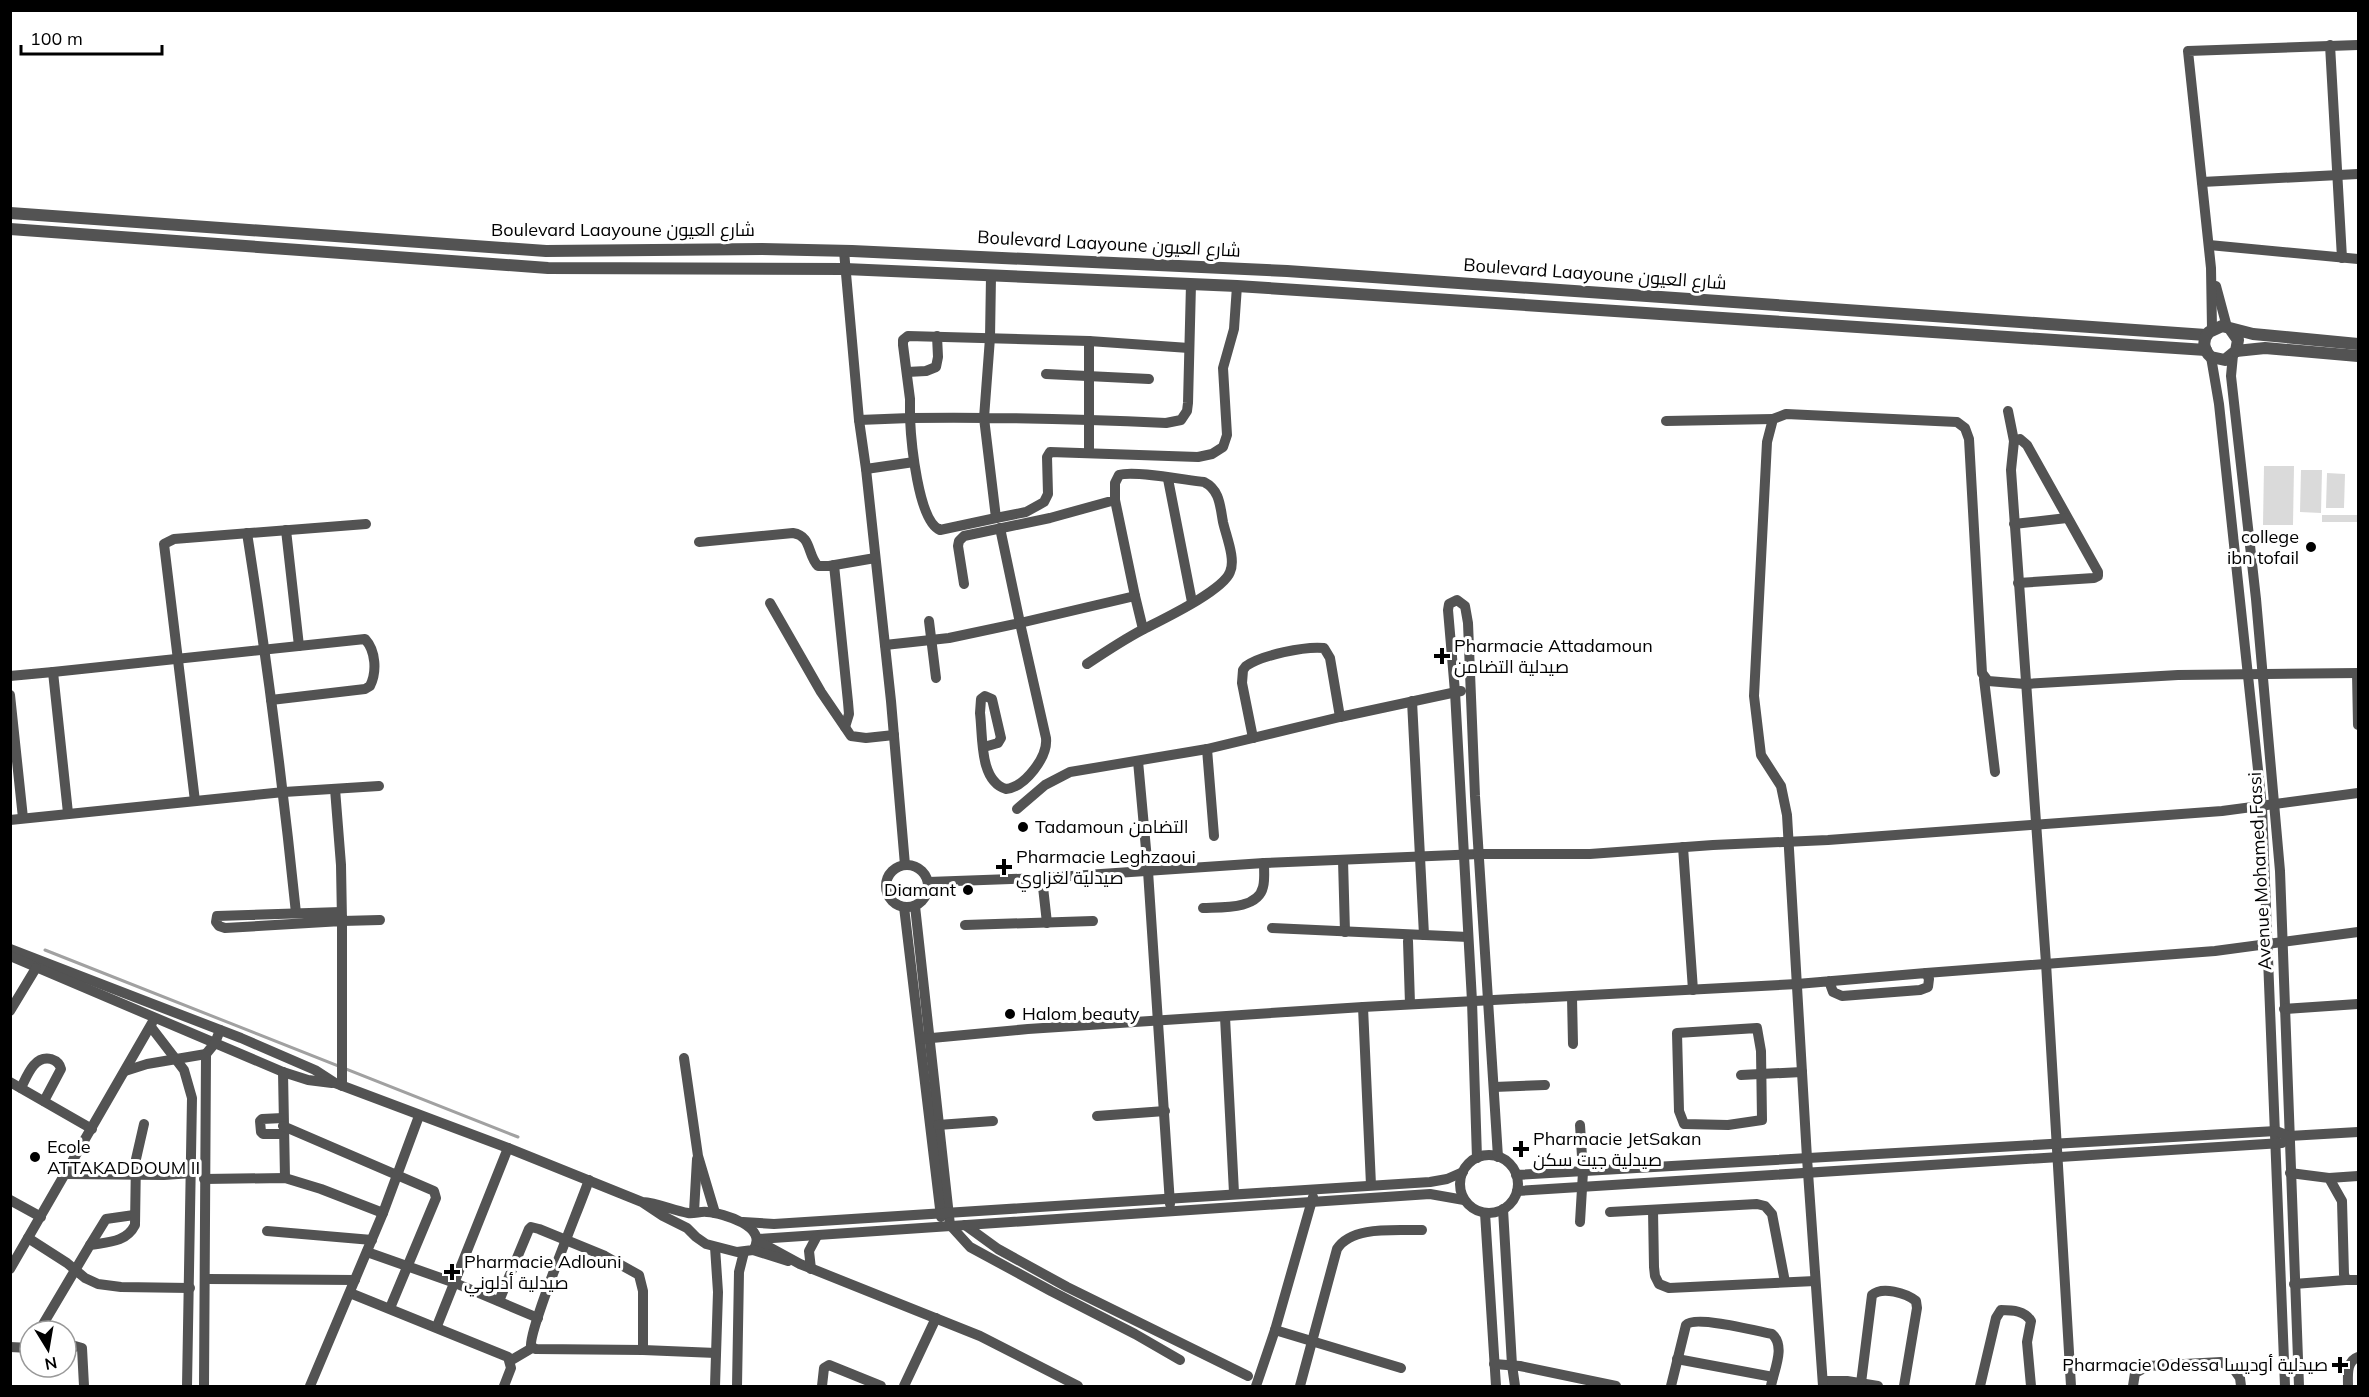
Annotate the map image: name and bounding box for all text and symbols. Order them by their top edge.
scale bar [21,18,162,56]
text: 100 m [30,27,83,50]
street label: Boulevard Laayoune شارع العيون [491,218,755,242]
street label: Boulevard Laayoune شارع العيون [977,225,1241,263]
street label: Boulevard Laayoune شارع العيون [1463,253,1727,295]
place label: college ibn tofail [2227,525,2299,569]
marker: college ibn tofail [2304,540,2318,554]
place label: Pharmacie Attadamoun صيدلية التضامن [1454,634,1653,678]
marker: Pharmacie Attadamoun صيدلية التضامن [1435,649,1449,663]
street label: Avenue Mohamed Fassi [2243,771,2276,971]
place label: Tadamoun التضامن [1035,815,1189,838]
marker: Tadamoun التضامن [1016,820,1030,834]
place label: Pharmacie Leghzaoui صيدلية لغزاوي [1016,845,1196,892]
marker: Pharmacie Leghzaoui صيدلية لغزاوي [997,860,1011,874]
place label: Diamant [884,878,956,901]
marker: Diamant [961,883,975,897]
place label: Halom beauty [1022,1002,1140,1025]
marker: Halom beauty [1003,1007,1017,1021]
place label: Pharmacie JetSakan صيدلية جيت سكن [1533,1127,1701,1171]
place label: Ecole ATTAKADDOUM II [47,1135,200,1179]
marker: Pharmacie JetSakan صيدلية جيت سكن [1514,1142,1528,1156]
marker: Ecole ATTAKADDOUM II [28,1150,42,1164]
place label: Pharmacie Adlouni صيدلية أدلوني [464,1250,622,1297]
marker: Pharmacie Adlouni صيدلية أدلوني [445,1265,459,1279]
north arrow [18,1319,78,1379]
text: N [43,1353,59,1375]
place label: Pharmacie Odessa صيدلية أوديسا [2062,1353,2328,1376]
marker: Pharmacie Odessa صيدلية أوديسا [2333,1358,2347,1372]

